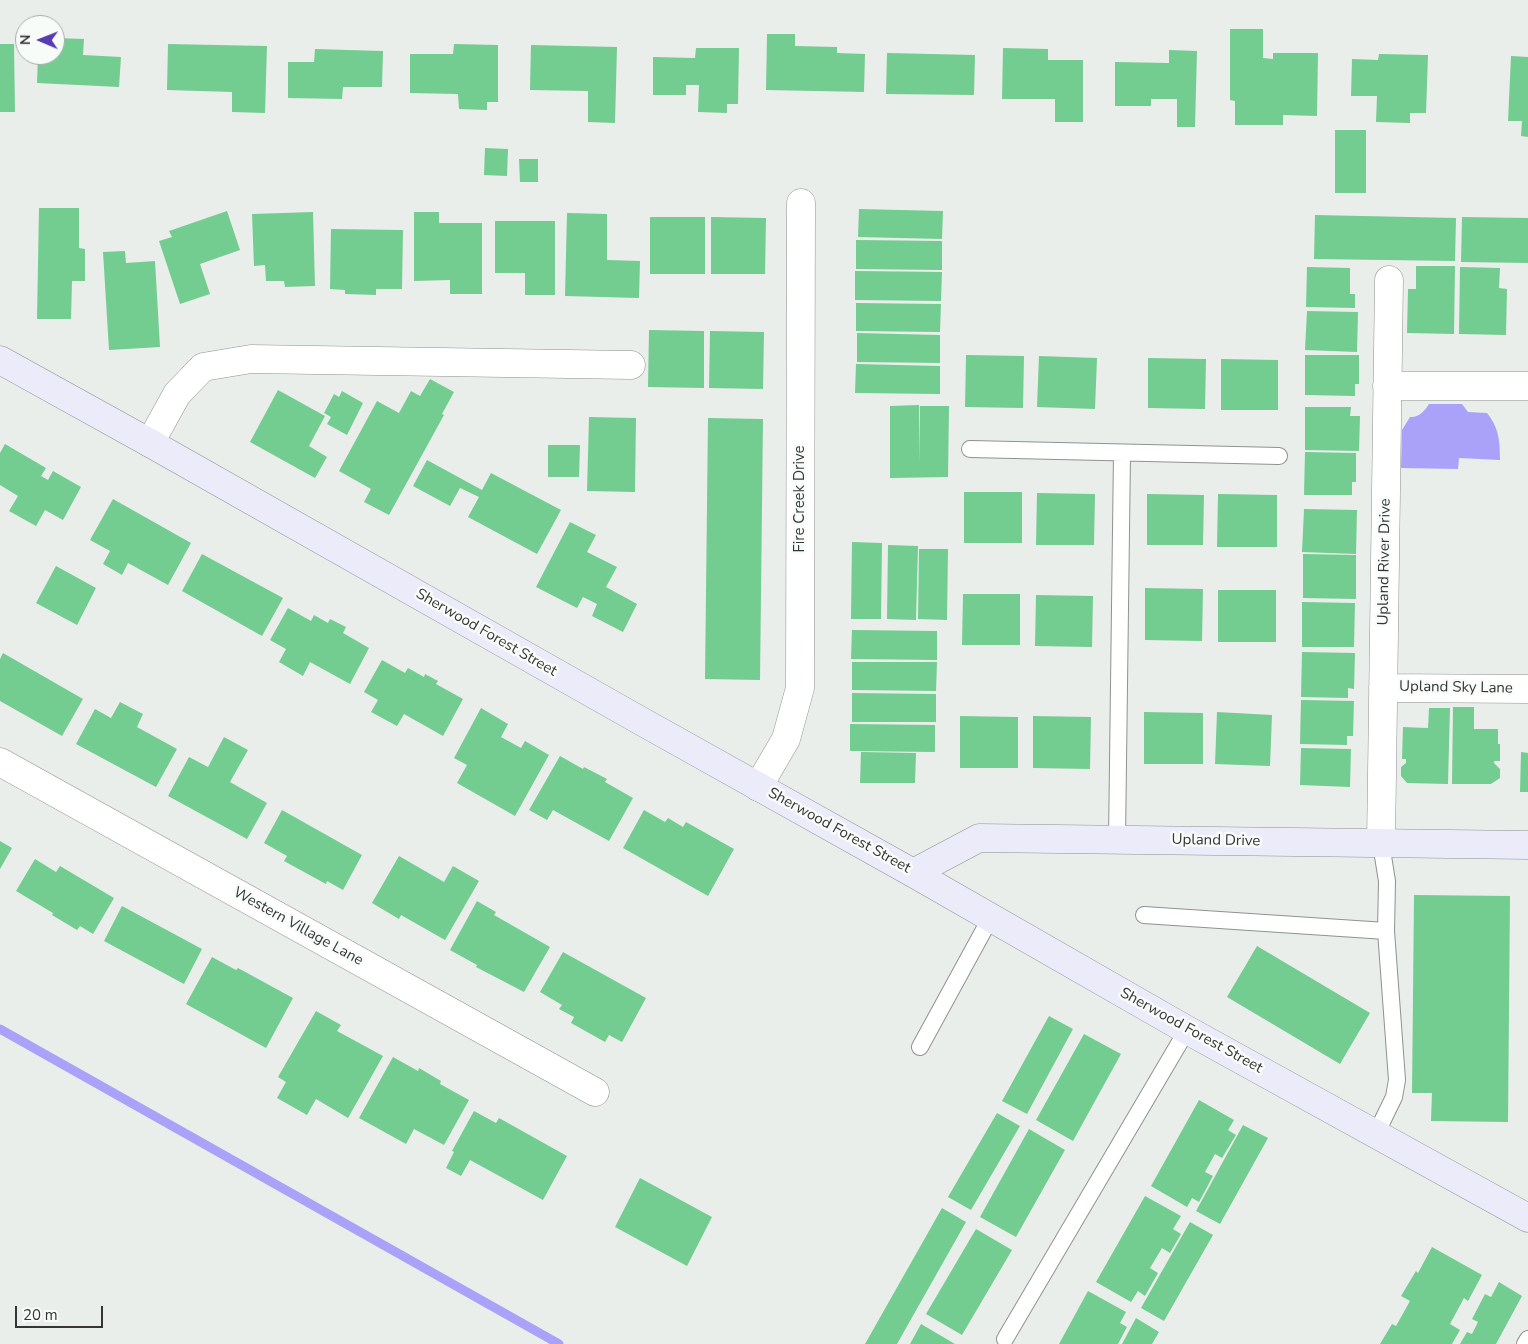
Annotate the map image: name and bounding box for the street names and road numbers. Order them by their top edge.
street label: Fire Creek Drive [791,445,809,553]
street label: Upland River Drive [1375,498,1395,626]
street label: Sherwood Forest Street [412,585,560,681]
street label: Upland Sky Lane [1399,678,1513,698]
street label: Sherwood Forest Street [765,784,913,878]
street label: Upland Drive [1171,831,1261,851]
street label: Western Village Lane [230,884,366,970]
street label: Sherwood Forest Street [1117,984,1265,1078]

